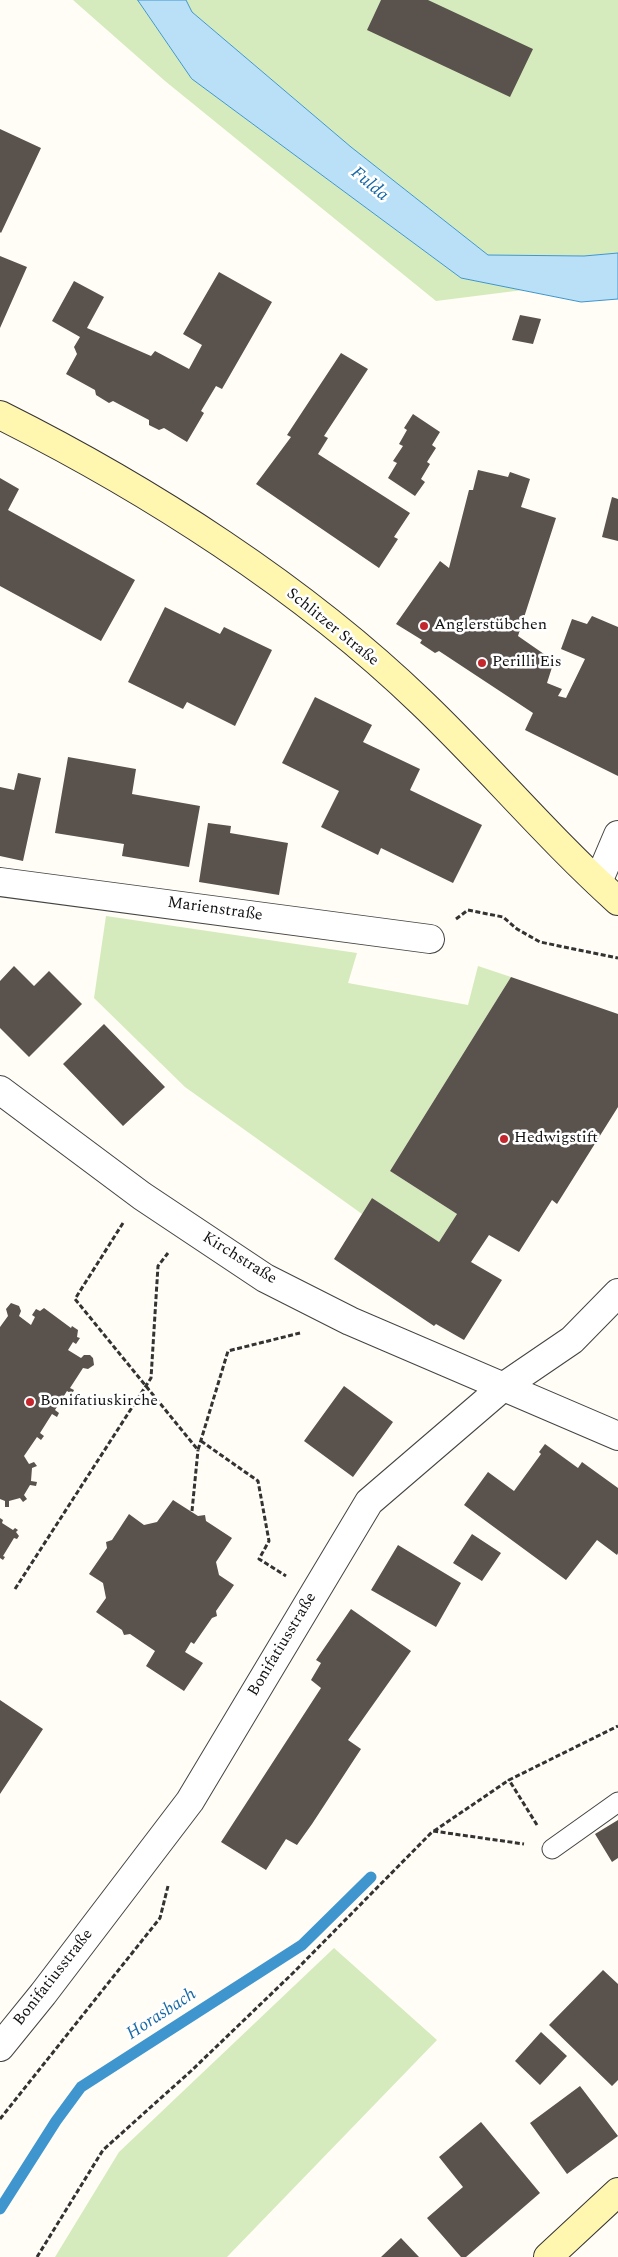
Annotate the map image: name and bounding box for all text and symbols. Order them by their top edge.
water label: Fulda [346,163,392,207]
street label: Schlitzer Straße [282,585,382,671]
place label: Anglerstübchen [434,616,547,636]
marker: Anglerstübchen [418,620,430,632]
place label: Perilli Eis [492,653,562,673]
marker: Perilli Eis [476,657,488,669]
street label: Marienstraße [166,894,264,926]
place label: Hedwigstift [514,1129,598,1149]
marker: Hedwigstift [498,1133,510,1145]
street label: Kirchstraße [198,1229,280,1289]
place label: Bonifatiuskirche [40,1392,158,1412]
marker: Bonifatiuskirche [24,1396,36,1408]
street label: Bonifatiusstraße [244,1590,322,1700]
street label: Bonifatiusstraße [10,1926,98,2030]
water label: Horasbach [123,1985,201,2045]

